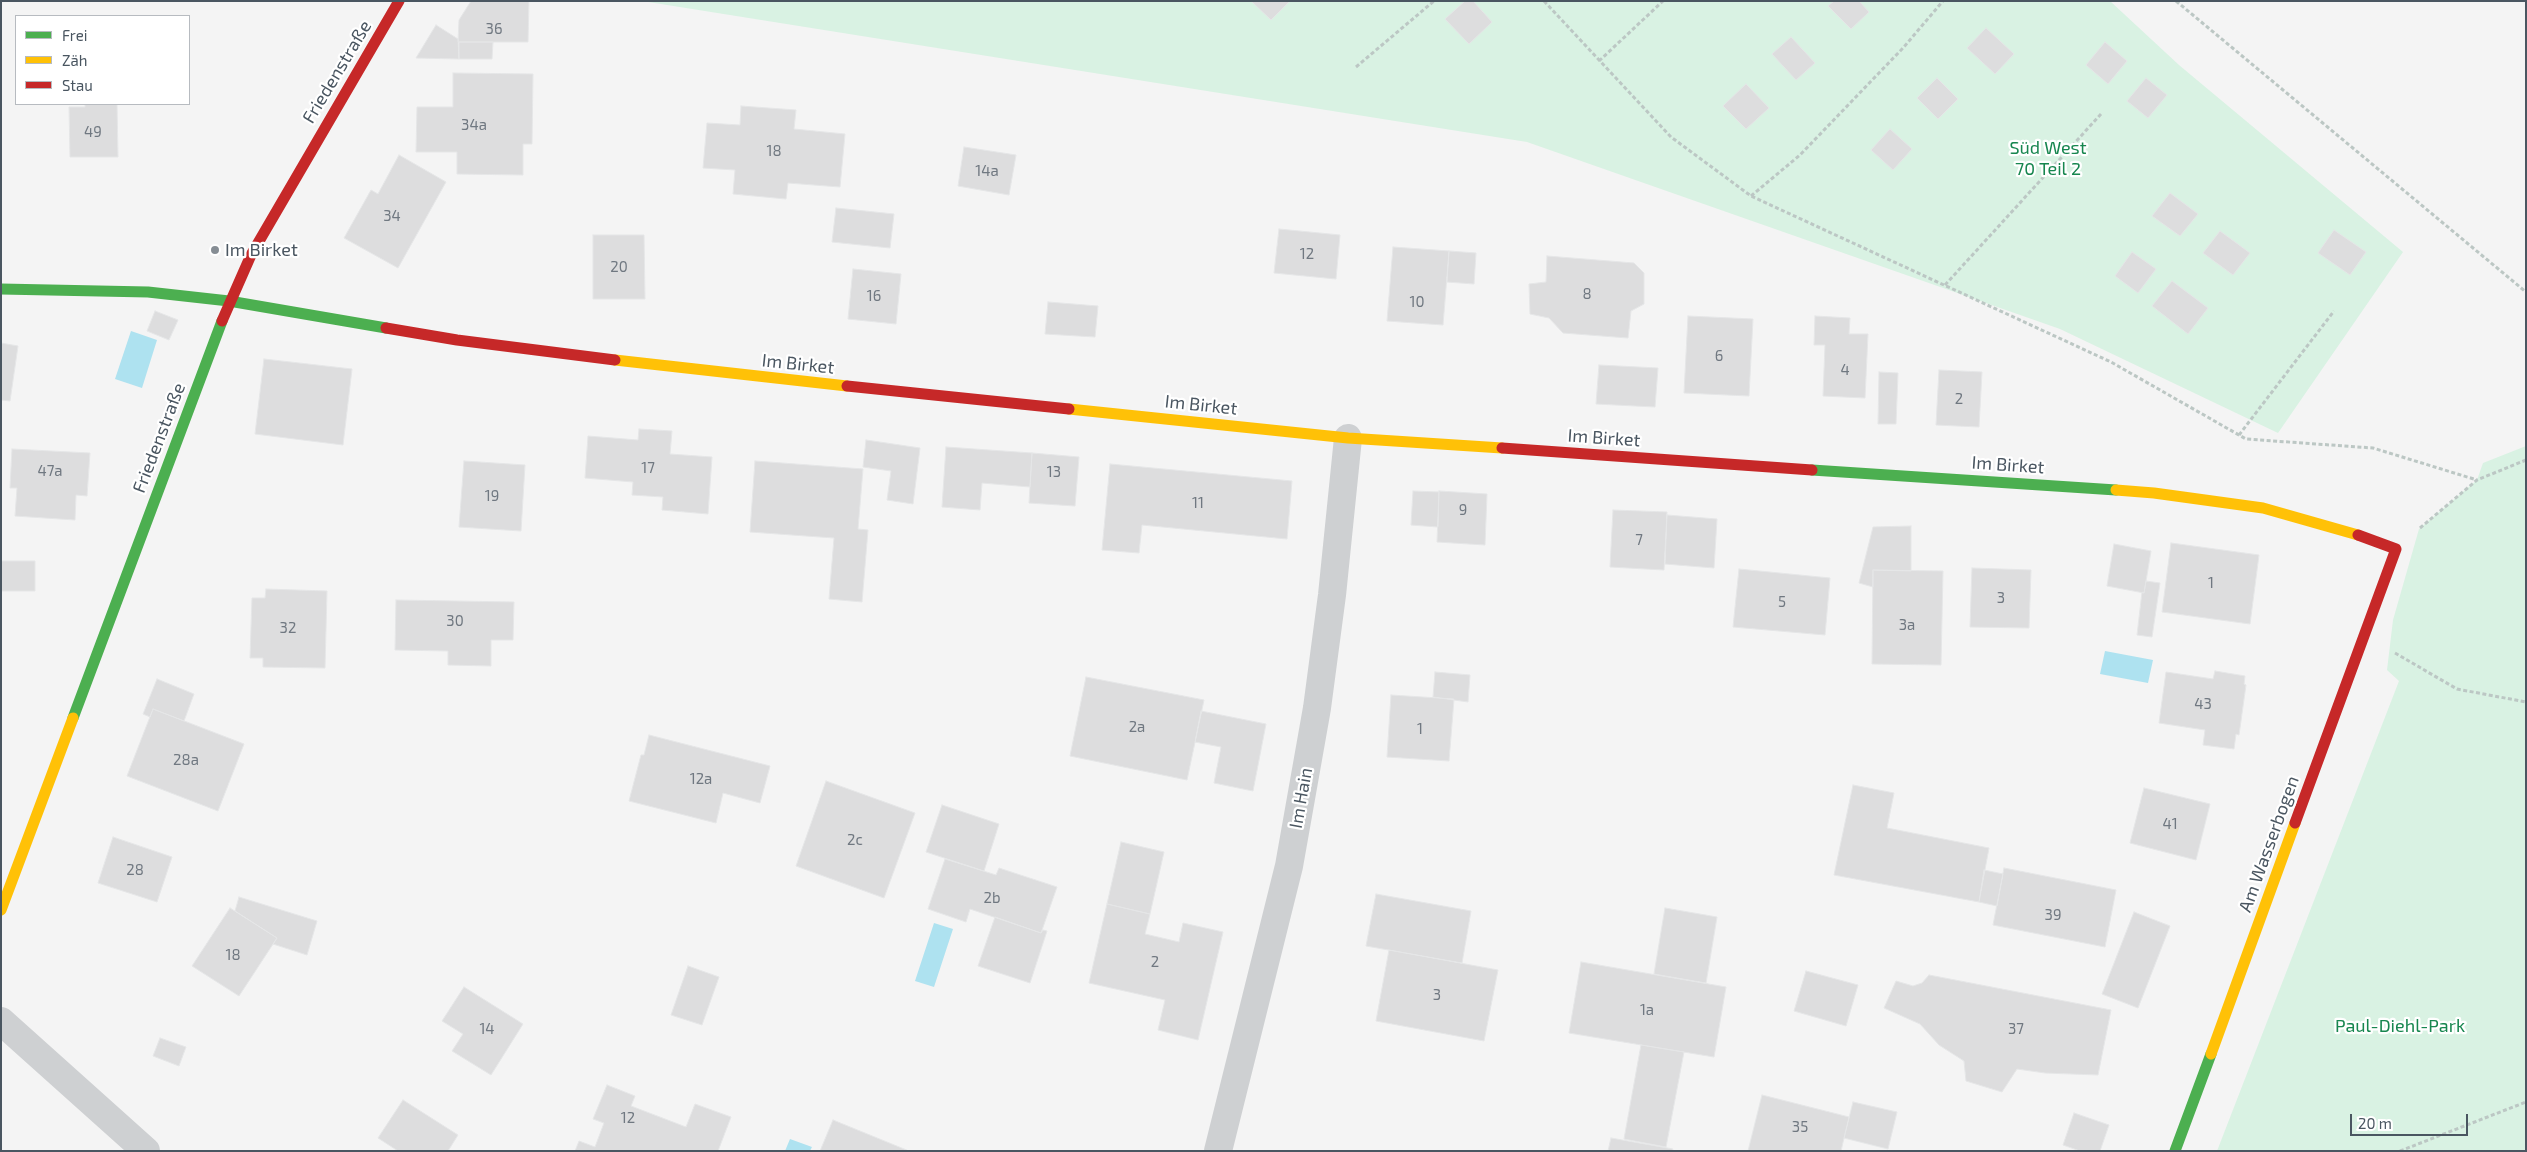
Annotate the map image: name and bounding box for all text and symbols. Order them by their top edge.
legend [15,15,190,105]
street label: Friedenstraße [298,17,376,127]
house number: 36 [486,20,502,38]
text: Frei [62,26,87,44]
text: Zäh [62,51,87,69]
text: Stau [62,76,93,94]
house number: 34a [461,116,487,134]
house number: 49 [84,123,102,141]
park label: Süd West 70 Teil 2 [2009,137,2087,180]
house number: 18 [766,142,782,160]
house number: 14a [975,162,999,180]
house number: 34 [383,207,401,225]
place label: Im Birket [225,239,298,261]
marker: Im Birket [209,244,221,256]
house number: 12 [1300,245,1314,263]
house number: 20 [610,258,628,276]
house number: 8 [1582,285,1592,303]
house number: 16 [867,287,881,305]
house number: 10 [1409,293,1425,311]
house number: 6 [1715,347,1723,365]
street label: Im Birket [761,349,835,379]
house number: 4 [1840,361,1850,379]
street label: Friedenstraße [128,380,190,496]
street label: Im Birket [1164,390,1238,420]
house number: 2 [1955,390,1963,408]
street label: Im Birket [1567,425,1641,451]
street label: Im Birket [1971,452,2045,478]
house number: 17 [641,459,655,477]
house number: 47a [37,462,63,480]
house number: 13 [1047,463,1061,481]
house number: 19 [485,487,499,505]
house number: 11 [1192,494,1204,512]
house number: 9 [1459,501,1467,519]
house number: 7 [1635,531,1643,549]
house number: 1 [2208,574,2214,592]
house number: 3 [1997,589,2005,607]
house number: 5 [1778,593,1786,611]
house number: 30 [446,612,464,630]
house number: 3a [1899,616,1915,634]
house number: 32 [280,619,296,637]
house number: 43 [2194,695,2212,713]
house number: 2a [1129,718,1145,736]
house number: 1 [1417,720,1423,738]
house number: 28a [173,751,199,769]
street label: Im Hain [1285,766,1317,830]
house number: 12a [690,770,712,788]
street label: Am Wasserbogen [2234,773,2304,915]
house number: 41 [2162,815,2178,833]
house number: 2c [847,831,863,849]
house number: 28 [126,861,144,879]
house number: 2b [984,889,1000,907]
house number: 39 [2045,906,2061,924]
house number: 18 [225,946,241,964]
house number: 2 [1151,953,1159,971]
house number: 3 [1433,986,1441,1004]
house number: 1a [1640,1001,1654,1019]
park label: Paul-Diehl-Park [2335,1015,2465,1037]
house number: 14 [479,1020,495,1038]
house number: 37 [2008,1020,2024,1038]
scale bar [2352,1104,2470,1136]
house number: 12 [621,1109,635,1127]
text: 20 m [2358,1114,2392,1132]
house number: 35 [1792,1118,1808,1136]

